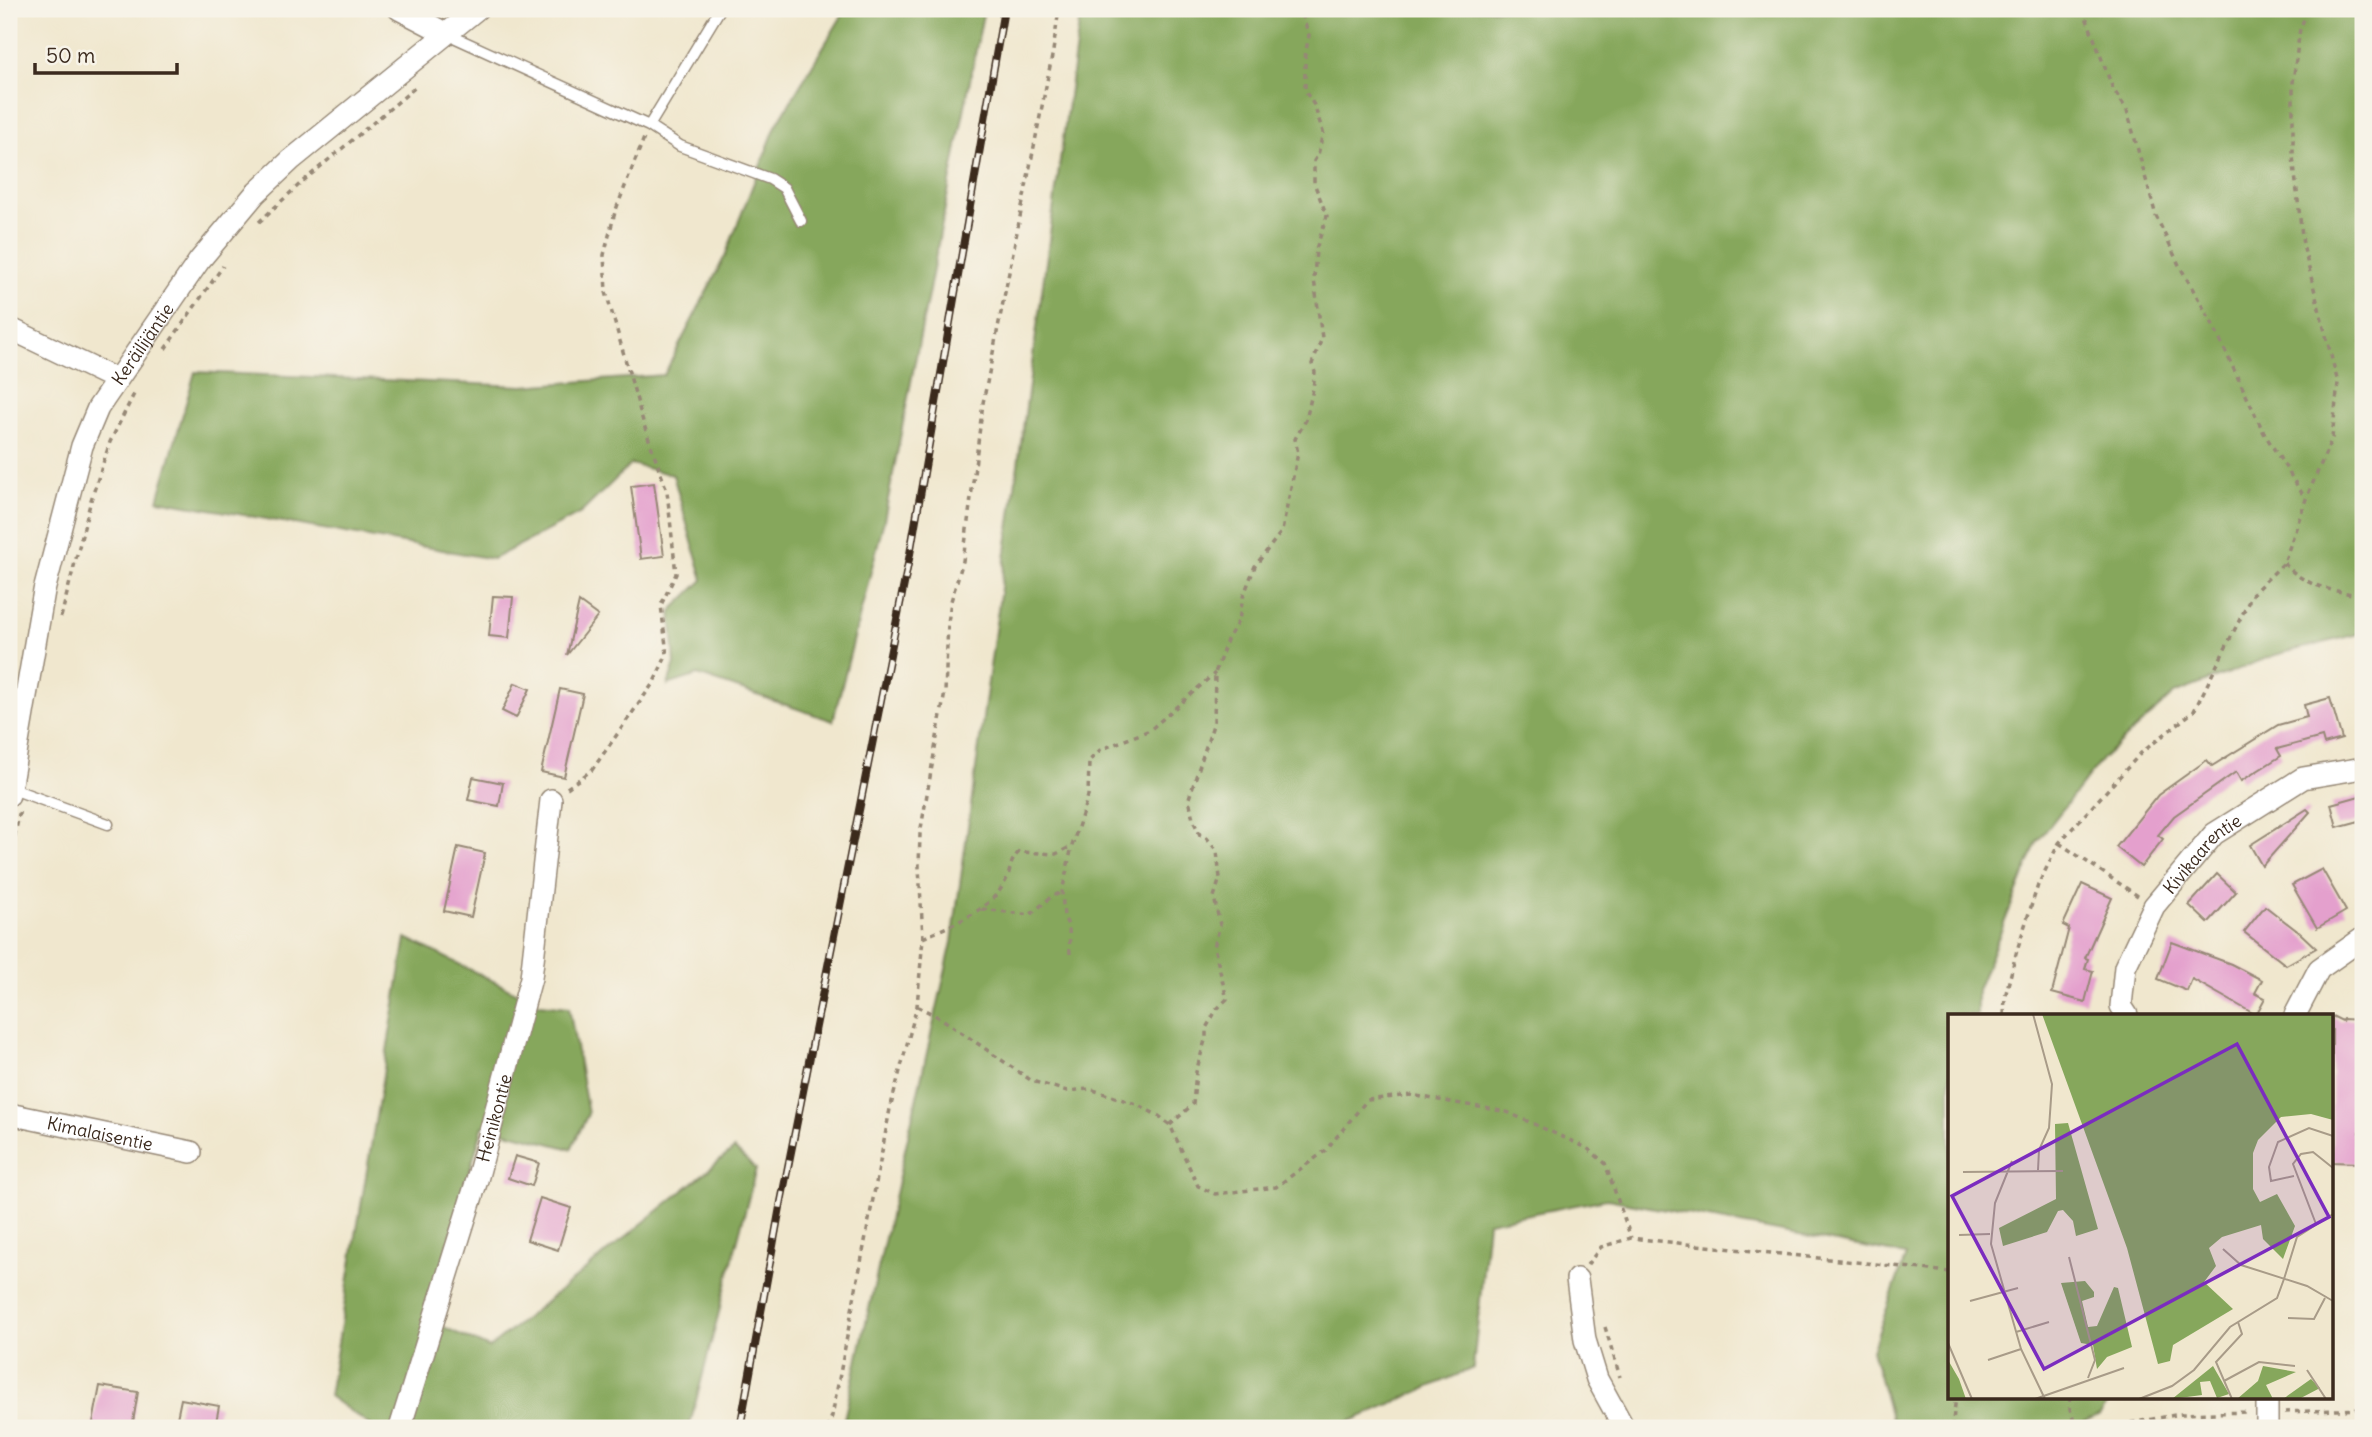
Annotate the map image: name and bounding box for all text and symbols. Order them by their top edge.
scale bar [35,32,177,76]
text: 50 m [46,42,95,69]
street label: Keräilijäntie [106,298,178,389]
street label: Kivikaarentie [2158,808,2245,898]
inset map [1948,1014,2334,1398]
street label: Heinikontie [471,1071,516,1164]
street label: Kimalaisentie [45,1111,155,1155]

